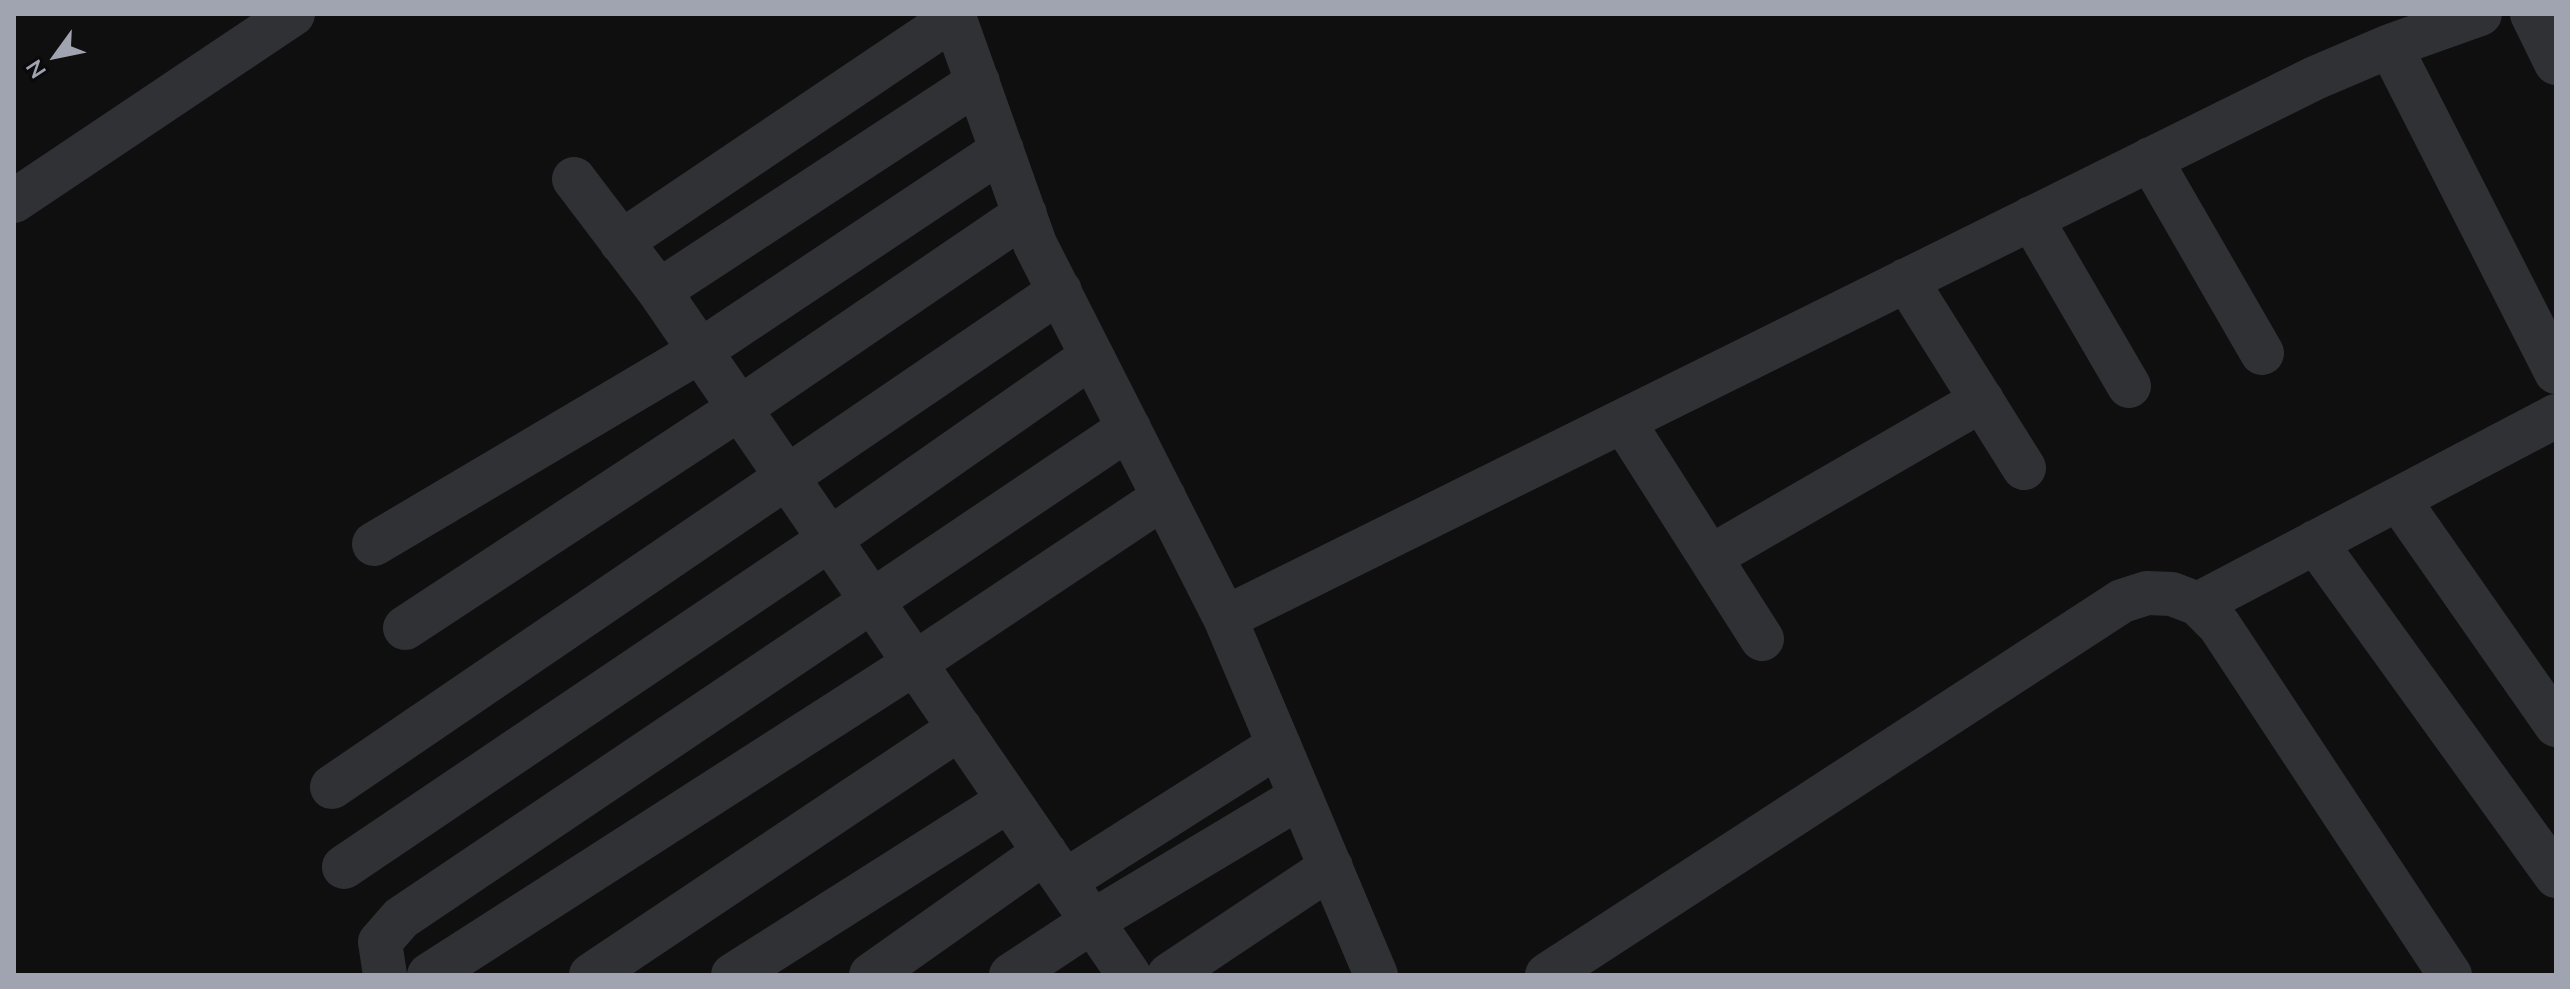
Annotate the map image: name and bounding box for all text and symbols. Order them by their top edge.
north arrow [16,16,96,96]
text: N [20,54,52,84]

